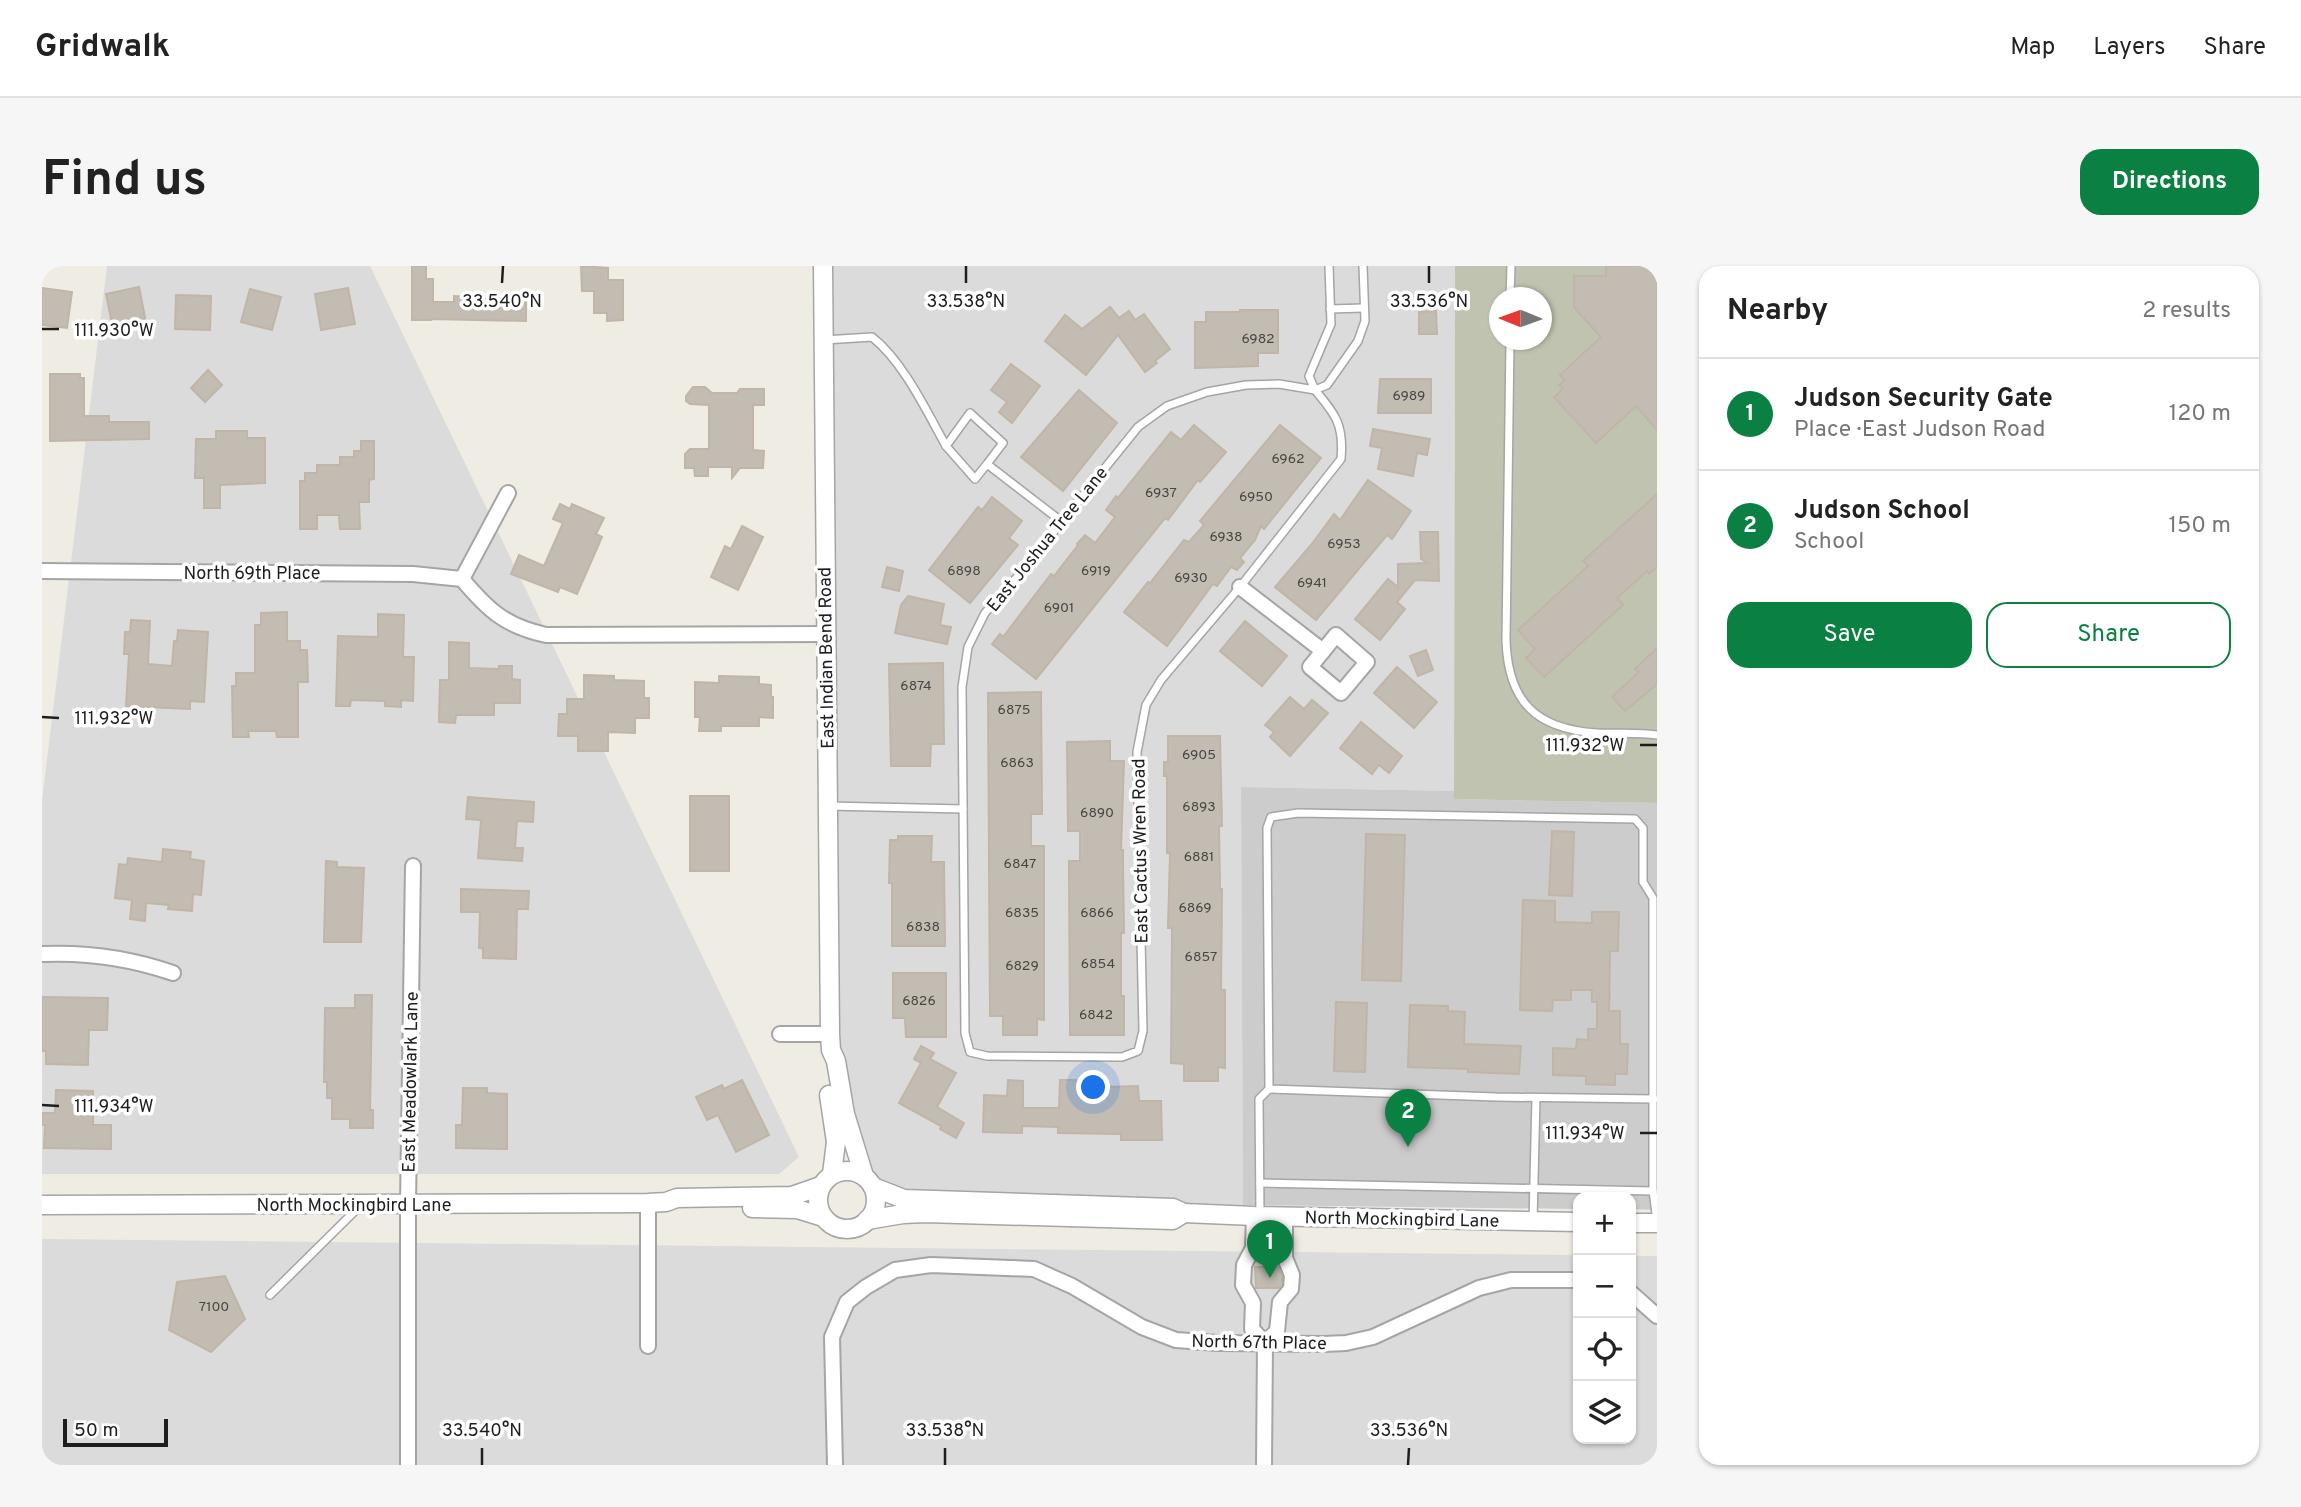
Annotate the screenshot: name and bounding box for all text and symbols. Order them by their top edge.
text: Gridwalk [35,27,170,69]
text: Map [2010,33,2055,63]
text: Layers [2093,33,2165,63]
text: Share [2203,33,2266,63]
button: Directions [2080,149,2259,215]
text: Find us [42,151,207,213]
north arrow [1489,287,1552,350]
text: 33.540°N [462,291,542,314]
text: 33.538°N [927,291,1005,314]
text: 33.536°N [1390,291,1468,314]
text: Nearby [1727,293,1828,330]
text: 2 results [2142,297,2231,326]
text: 111.930°W [74,320,154,343]
house number: 6982 [1241,331,1275,348]
text: Judson Security Gate [1794,383,2053,416]
house number: 6989 [1393,388,1425,405]
text: 1 [1745,400,1755,429]
text: 120 m [2169,400,2231,429]
text: Place · East Judson Road [1794,416,2045,445]
house number: 6962 [1271,451,1305,468]
street label: East Joshua Tree Lane [983,463,1114,617]
house number: 6937 [1145,485,1177,502]
house number: 6950 [1239,489,1273,506]
text: Judson School [1794,495,1970,528]
text: 2 [1743,512,1757,541]
text: 150 m [2169,512,2231,541]
text: School [1794,528,1864,557]
house number: 6938 [1209,529,1243,546]
house number: 6953 [1327,536,1361,553]
street label: North 69th Place [183,563,321,586]
house number: 6898 [947,563,981,580]
house number: 6919 [1081,563,1111,580]
street label: East Indian Bend Road [814,567,841,749]
house number: 6930 [1174,570,1208,587]
house number: 6941 [1297,575,1327,592]
house number: 6901 [1044,600,1074,617]
button: Save [1727,602,1972,668]
button: Share [1986,602,2231,668]
house number: 6874 [900,678,932,695]
house number: 6875 [998,702,1030,719]
text: 111.932°W [75,708,153,731]
text: 111.932°W [1546,735,1624,758]
house number: 6905 [1182,747,1216,764]
house number: 6863 [1000,755,1034,772]
street label: East Cactus Wren Road [1128,758,1155,944]
house number: 6893 [1182,799,1216,816]
house number: 6890 [1080,805,1114,822]
house number: 6881 [1184,849,1214,866]
house number: 6847 [1004,856,1036,873]
house number: 6869 [1178,900,1212,917]
house number: 6835 [1005,905,1039,922]
house number: 6866 [1080,905,1114,922]
house number: 6838 [906,919,940,936]
house number: 6857 [1185,949,1217,966]
house number: 6854 [1081,956,1115,973]
house number: 6829 [1005,958,1039,975]
street label: East Meadowlark Lane [398,991,425,1173]
house number: 6826 [902,993,936,1010]
house number: 6842 [1079,1007,1113,1024]
your location [1076,1070,1110,1104]
pin: 2 [1385,1089,1431,1147]
text: 111.934°W [74,1096,154,1119]
text: 111.934°W [1545,1123,1625,1146]
map controls [1573,1192,1636,1444]
button: + [1573,1192,1636,1255]
street label: North Mockingbird Lane [257,1195,451,1218]
street label: North Mockingbird Lane [1304,1207,1500,1234]
pin: 1 [1247,1220,1293,1278]
button: − [1573,1255,1636,1318]
house number: 7100 [199,1299,229,1316]
button: locate [1573,1318,1636,1381]
street label: North 67th Place [1191,1331,1327,1356]
button: layers [1573,1381,1636,1444]
scale bar [63,1416,168,1448]
text: 50 m [74,1419,119,1443]
text: 33.540°N [442,1420,522,1443]
text: 33.538°N [906,1420,984,1443]
text: 33.536°N [1370,1420,1448,1443]

